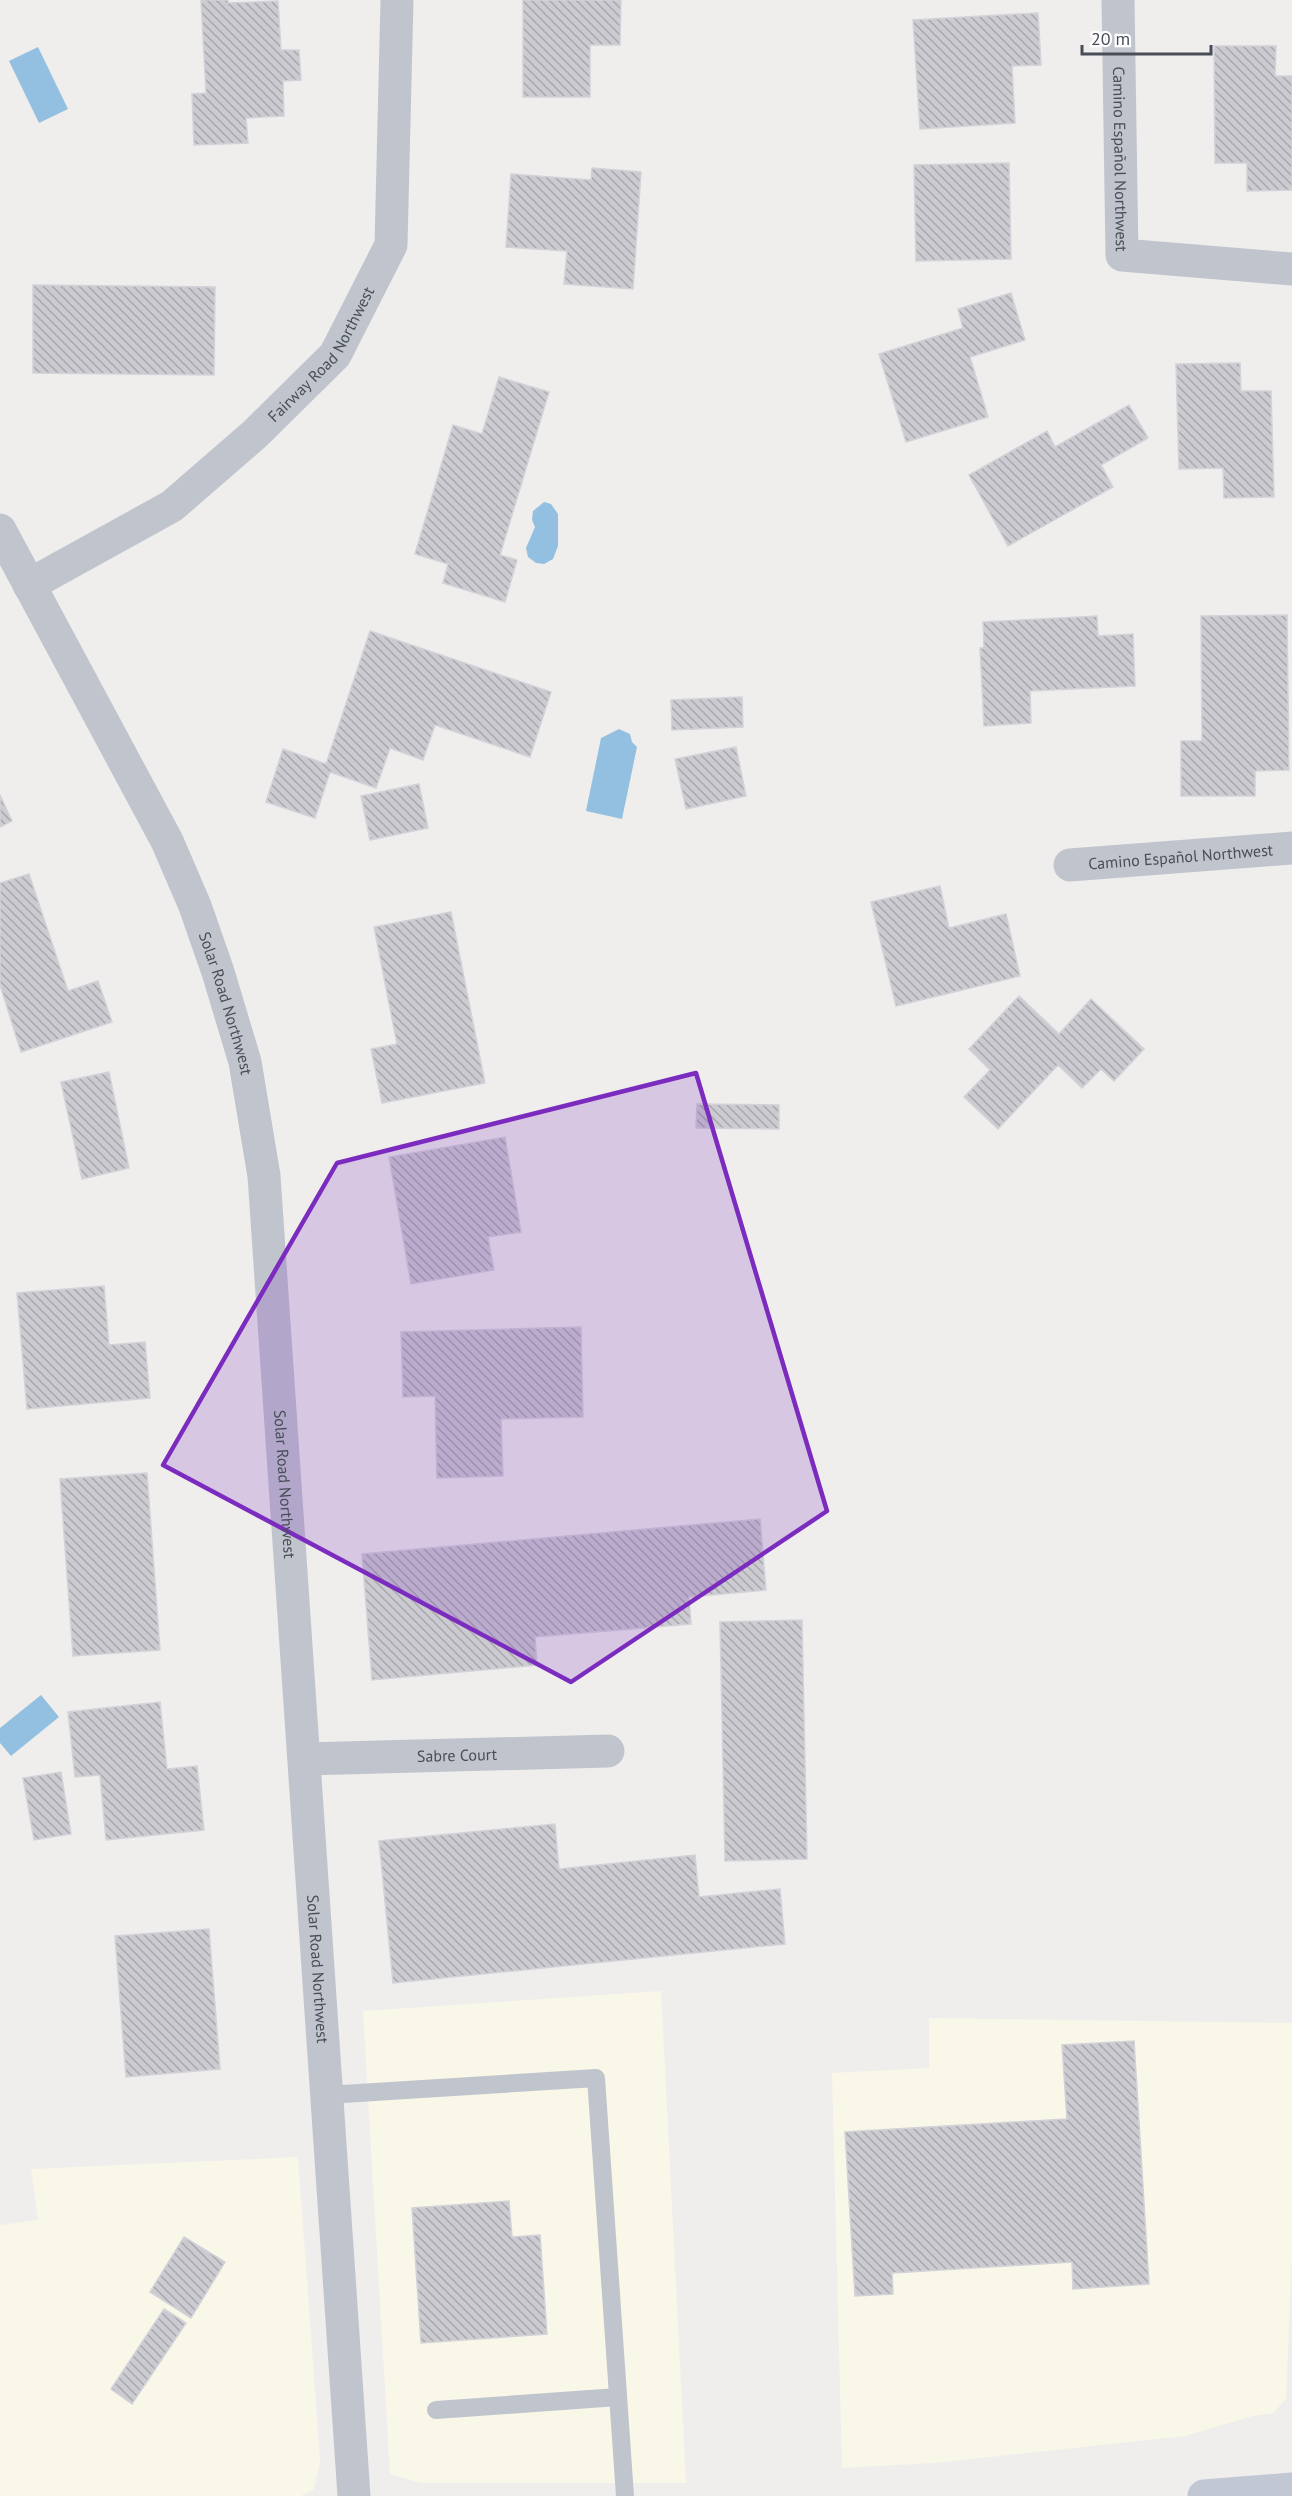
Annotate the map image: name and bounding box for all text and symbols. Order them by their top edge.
scale bar [1082,18,1211,56]
text: 20 m [1091,27,1130,50]
street label: Camino Español Northwest [1109,66,1132,252]
street label: Fairway Road Northwest [263,283,378,426]
street label: Camino Español Northwest [1087,839,1274,874]
street label: Solar Road Northwest [195,929,257,1077]
street label: Solar Road Northwest [270,1409,300,1560]
street label: Sabre Court [417,1744,498,1766]
street label: Solar Road Northwest [303,1894,333,2045]

